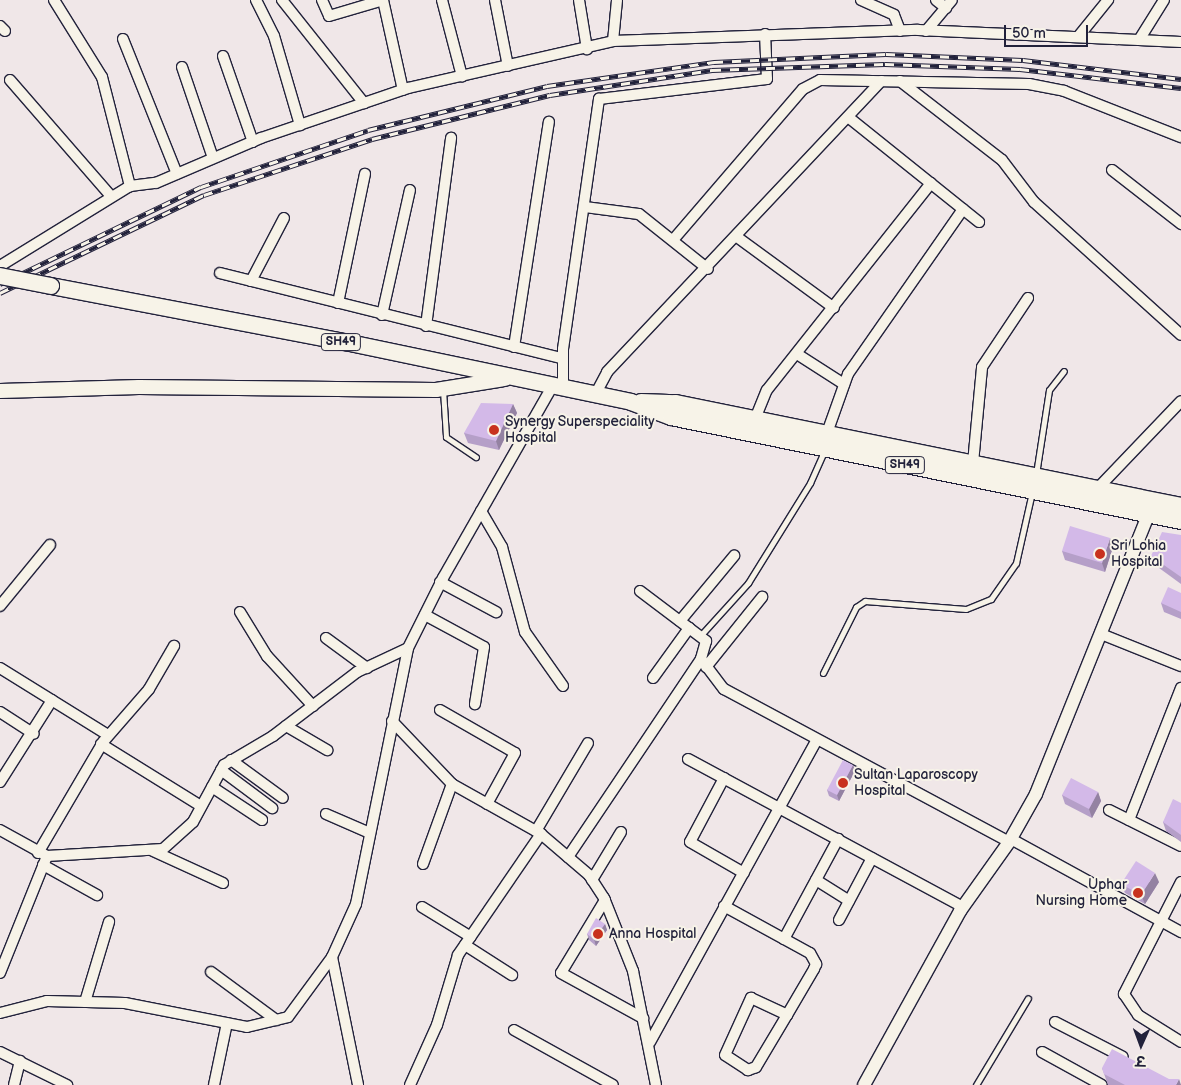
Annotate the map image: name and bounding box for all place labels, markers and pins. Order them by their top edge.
place label: Synergy Superspeciality Hospital [505,414,656,447]
marker: Synergy Superspeciality Hospital [487,423,501,437]
place label: Sri Lohia Hospital [1111,538,1166,570]
marker: Sri Lohia Hospital [1093,547,1107,561]
place label: Sultan Laparoscopy Hospital [854,767,978,800]
marker: Sultan Laparoscopy Hospital [836,776,850,790]
place label: Uphar Nursing Home [1036,877,1127,910]
marker: Uphar Nursing Home [1131,886,1145,900]
place label: Anna Hospital [609,926,696,942]
marker: Anna Hospital [591,927,605,941]

